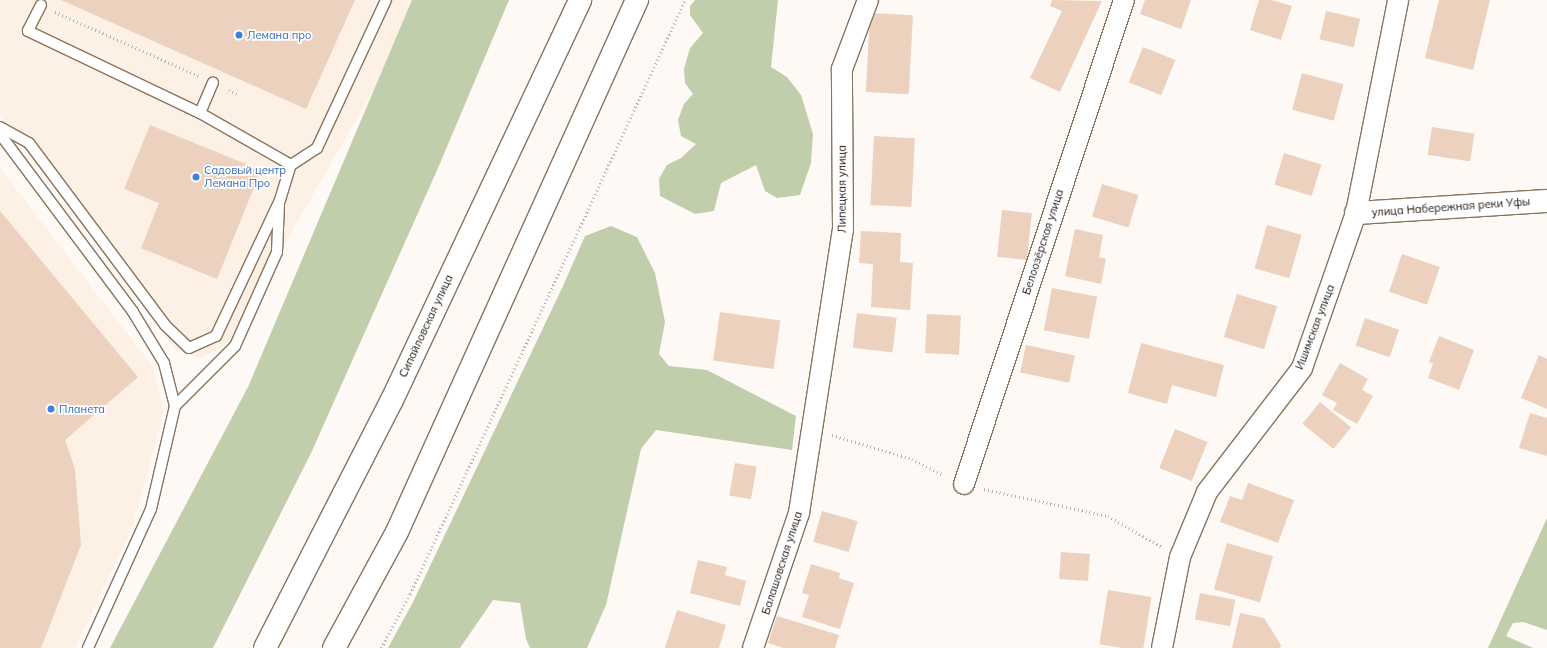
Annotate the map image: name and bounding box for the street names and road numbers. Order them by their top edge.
street label: Липецкая улица [835,145,849,233]
street label: Белоозёрская улица [1020,188,1066,296]
street label: улица Набережная реки Уфы [1371,195,1531,219]
street label: Сипайловская улица [396,272,456,380]
street label: Ишимская улица [1293,282,1337,372]
street label: Балашовская улица [759,510,805,616]

